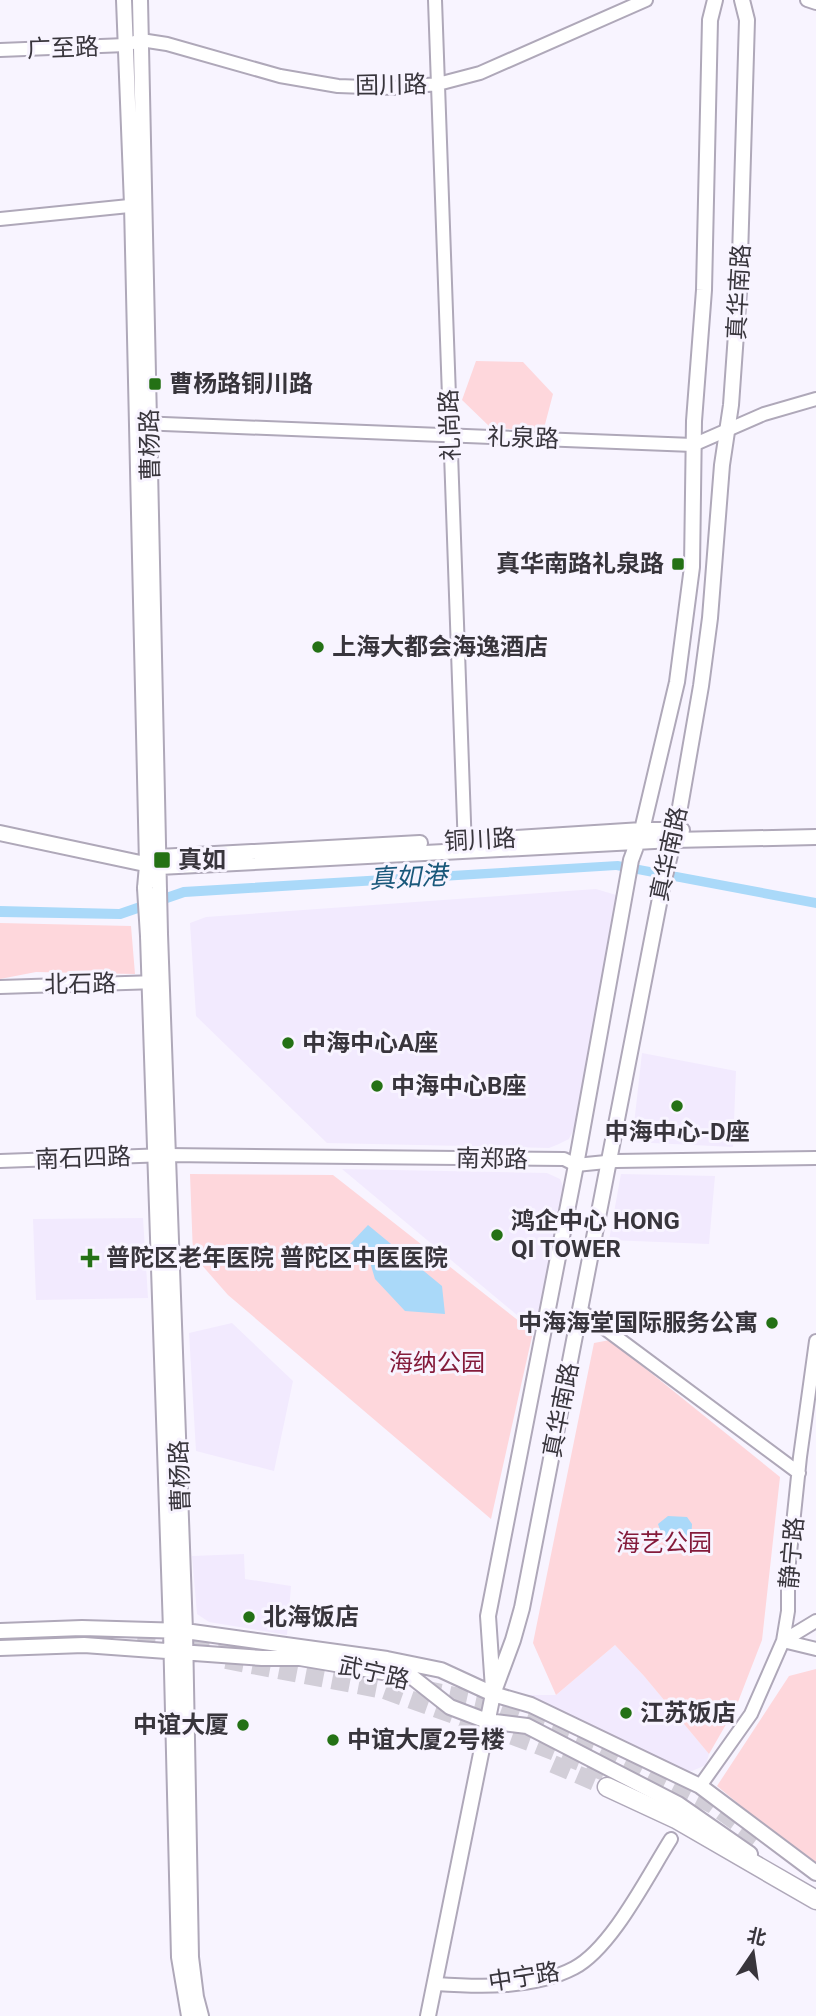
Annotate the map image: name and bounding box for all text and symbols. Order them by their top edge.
street label: 广至路 [27,33,99,63]
street label: 固川路 [355,70,427,100]
street label: 真华南路 [723,243,755,341]
place label: 曹杨路铜川路 [169,370,313,398]
marker: 曹杨路铜川路 [147,376,163,392]
street label: 礼尚路 [435,389,465,461]
street label: 曹杨路 [135,409,165,481]
street label: 礼泉路 [487,423,559,453]
place label: 真华南路礼泉路 [496,550,664,578]
marker: 真华南路礼泉路 [670,556,686,572]
place label: 上海大都会海逸酒店 [332,633,548,661]
marker: 上海大都会海逸酒店 [310,639,326,655]
street label: 真华南路 [645,804,693,904]
street label: 铜川路 [443,824,517,856]
place label: 真如 [178,846,226,874]
marker: 真如 [152,850,172,870]
water label: 真如港 [368,860,452,894]
street label: 北石路 [44,969,116,999]
place label: 中海中心A座 [302,1029,438,1057]
marker: 中海中心A座 [280,1035,296,1051]
place label: 中海中心B座 [391,1072,526,1100]
marker: 中海中心B座 [369,1078,385,1094]
marker: 中海中心-D座 [669,1098,685,1114]
place label: 中海中心-D座 [604,1118,750,1146]
street label: 南石四路 [35,1142,131,1174]
street label: 南郑路 [456,1144,528,1174]
place label: 鸿企中心 HONG QI TOWER [511,1207,680,1263]
marker: 鸿企中心 HONG QI TOWER [489,1227,505,1243]
place label: 普陀区老年医院 普陀区中医医院 [106,1244,448,1272]
marker: 普陀区老年医院 普陀区中医医院 [80,1248,100,1268]
place label: 中海海堂国际服务公寓 [518,1309,758,1337]
marker: 中海海堂国际服务公寓 [764,1315,780,1331]
park label: 海纳公园 [389,1349,485,1377]
street label: 真华南路 [538,1360,584,1460]
street label: 曹杨路 [165,1440,195,1512]
street label: 静宁路 [775,1516,809,1590]
park label: 海艺公园 [616,1529,712,1557]
place label: 北海饭店 [263,1603,359,1631]
marker: 北海饭店 [241,1609,257,1625]
street label: 武宁路 [336,1651,412,1695]
place label: 江苏饭店 [640,1699,736,1727]
marker: 江苏饭店 [618,1705,634,1721]
place label: 中谊大厦 [133,1711,229,1739]
marker: 中谊大厦 [235,1717,251,1733]
place label: 中谊大厦2号楼 [347,1726,505,1754]
marker: 中谊大厦2号楼 [325,1732,341,1748]
north arrow [718,1918,788,1988]
text: 北 [745,1924,769,1950]
street label: 中宁路 [486,1958,562,1996]

